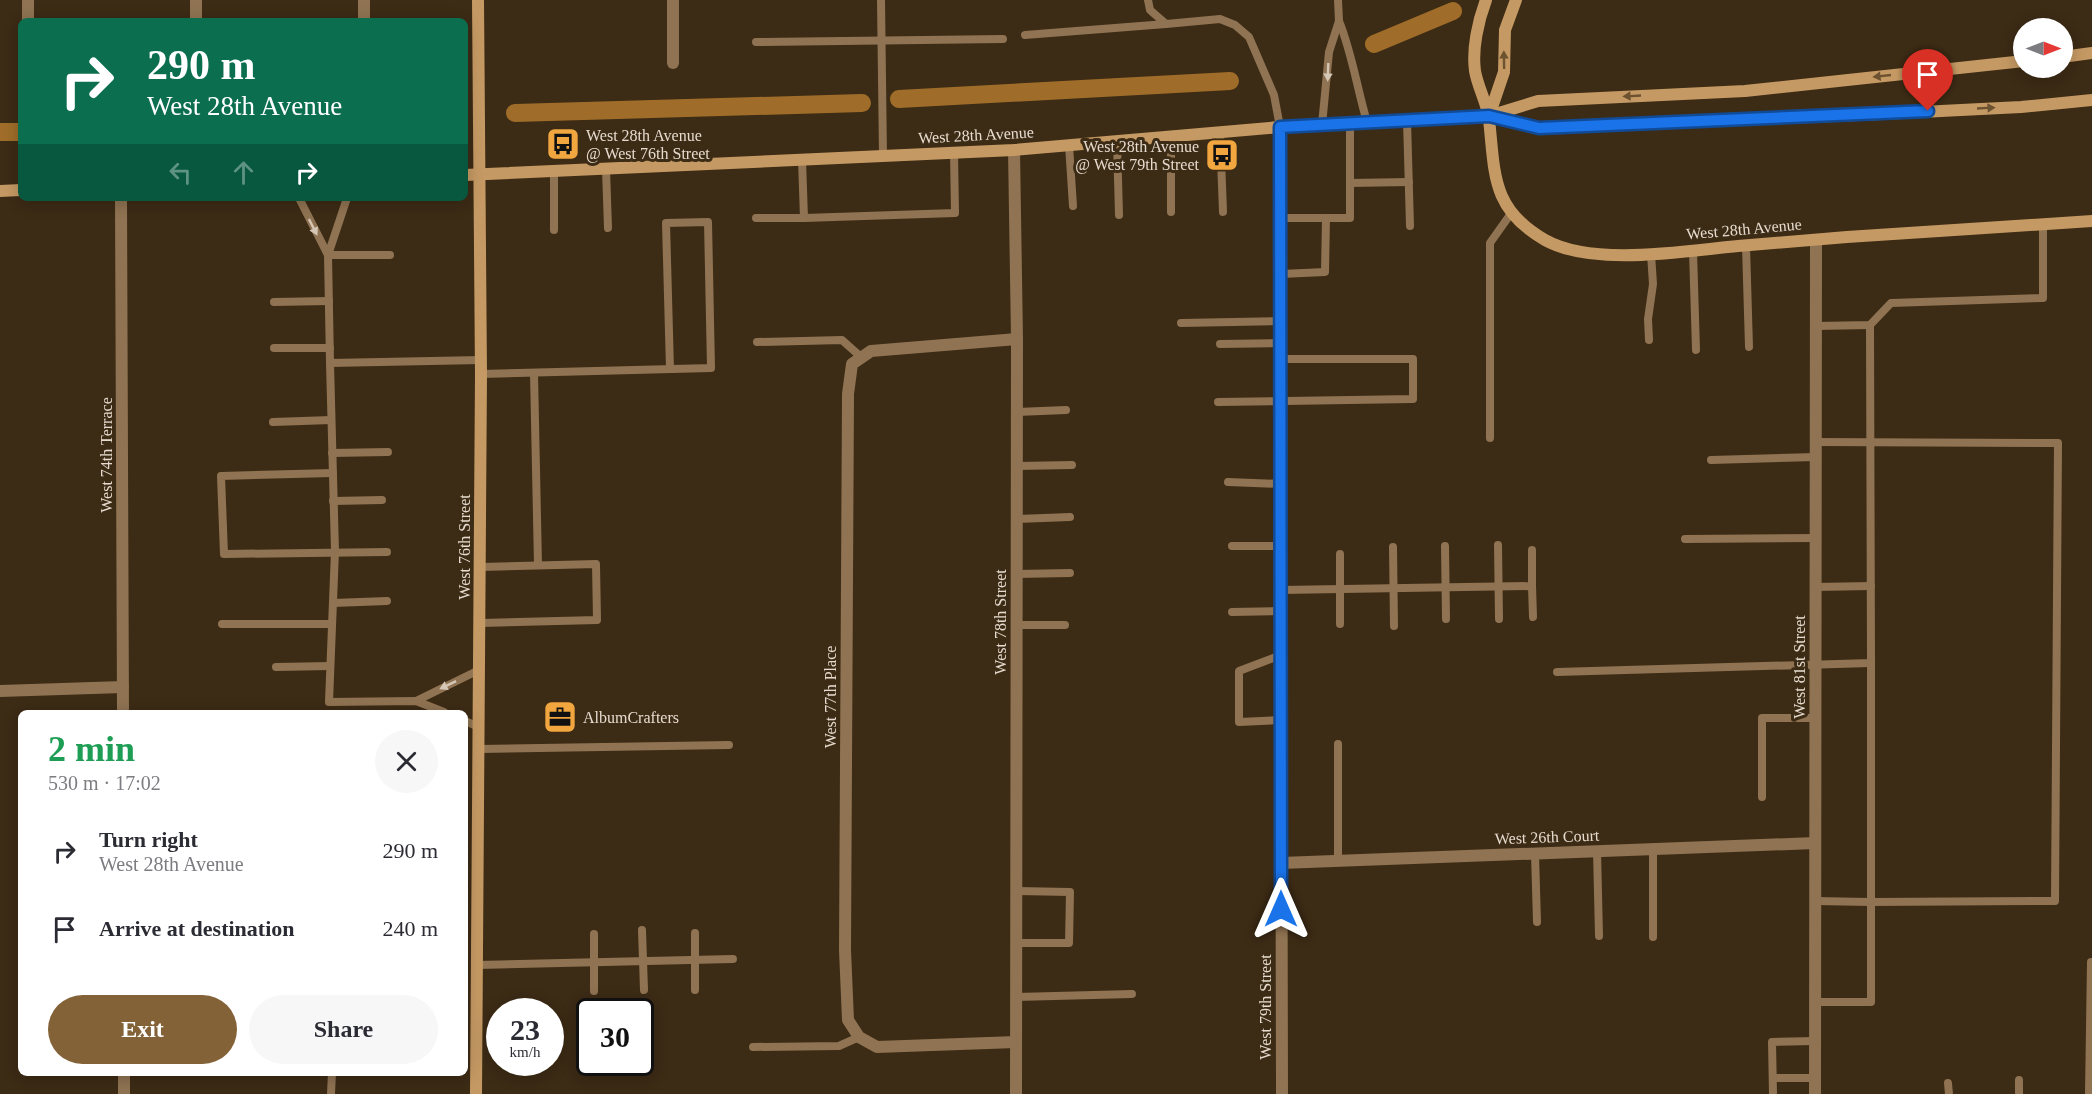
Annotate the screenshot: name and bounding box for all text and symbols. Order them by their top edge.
north arrow [2013,18,2073,78]
map controls [2013,18,2073,78]
icon: right [48,42,126,120]
text: 290 m [147,42,256,88]
pin [1902,49,1953,111]
one-way arrow [1499,51,1508,70]
icon: arrive [1911,58,1944,91]
one-way arrow [1323,63,1332,82]
one-way arrow [1872,71,1891,81]
text: West 28th Avenue [147,91,342,121]
one-way arrow [1623,92,1642,101]
one-way arrow [1977,104,1996,113]
street label: West 28th Avenue [918,123,1034,147]
bus stop icon: West 28th Avenue @ West 76th Street [545,126,581,162]
place label: West 28th Avenue @ West 76th Street [586,127,710,163]
bus stop icon: West 28th Avenue @ West 79th Street [1204,137,1240,173]
place label: West 28th Avenue @ West 79th Street [1075,138,1200,174]
icon: left [164,156,197,189]
icon: ahead [227,156,260,189]
icon: right [290,156,323,189]
street label: West 28th Avenue [1686,215,1802,243]
one-way arrow [309,218,318,235]
street label: West 74th Terrace [98,397,115,513]
street label: West 76th Street [456,494,473,600]
street label: West 78th Street [992,569,1009,675]
street label: West 81st Street [1791,615,1808,719]
street label: West 77th Place [822,646,839,748]
one-way arrow [439,681,456,690]
office icon: AlbumCrafters [542,699,578,735]
place label: AlbumCrafters [583,709,679,726]
text: 2 min [48,729,135,769]
button: close [375,730,438,793]
text: 530 m · 17:02 [48,772,161,794]
text: Turn right [99,827,198,852]
street label: West 26th Court [1494,827,1600,847]
icon: right [48,835,81,868]
text: 290 m [382,838,438,863]
text: West 28th Avenue [99,853,244,875]
position arrow [1249,877,1313,941]
icon: arrive [48,913,81,946]
text: Arrive at destination [99,916,295,941]
text: 240 m [382,916,438,941]
street label: West 79th Street [1257,954,1274,1060]
button: Exit [48,995,237,1064]
button: Share [249,995,438,1064]
speed limit sign: 30 [576,998,654,1076]
text: 23 [510,1013,540,1046]
text: km/h [510,1044,540,1060]

